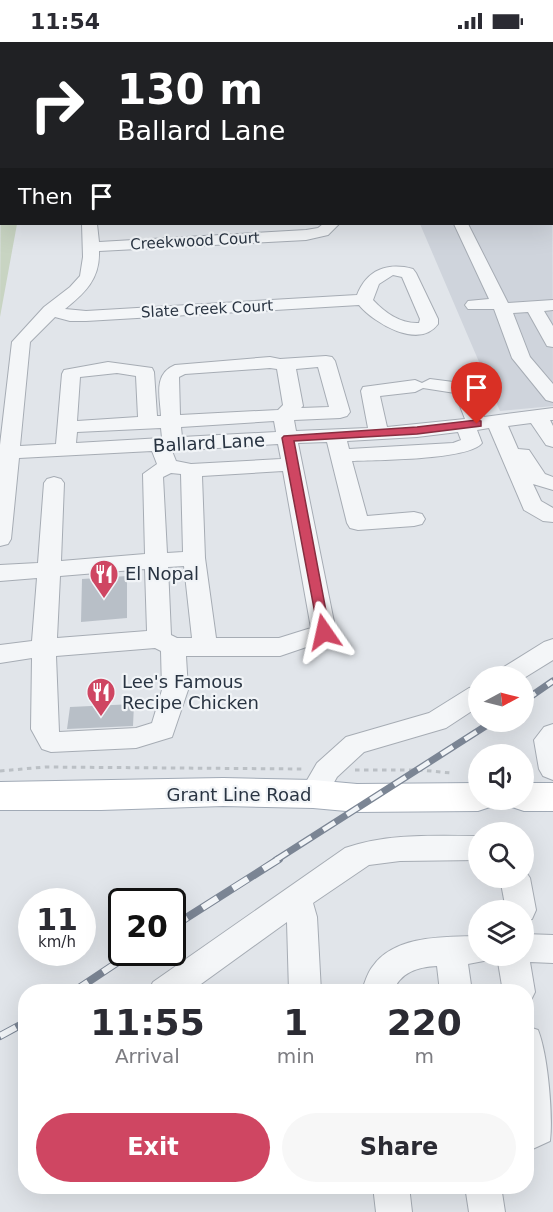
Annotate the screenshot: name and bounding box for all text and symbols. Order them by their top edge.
text: 11:54 [30,9,100,34]
text: 130 m [117,65,263,114]
icon: right [18,66,96,144]
text: Ballard Lane [117,115,285,146]
icon: arrive [85,180,118,213]
text: Then [18,184,73,209]
street label: Creekwood Court [130,229,260,253]
street label: Slate Creek Court [141,297,274,321]
pin [451,362,502,424]
icon: arrive [460,371,493,404]
street label: Ballard Lane [152,429,266,456]
restaurant icon: El Nopal [88,558,120,600]
place label: El Nopal [125,563,199,584]
position arrow [292,600,356,664]
north arrow [468,666,534,732]
map controls [468,666,534,966]
place label: Lee's Famous Recipe Chicken [122,671,259,713]
restaurant icon: Lee's Famous Recipe Chicken [85,676,117,718]
button: sound [468,744,534,810]
street label: Grant Line Road [167,784,311,805]
button: search [468,822,534,888]
speed limit sign: 20 [108,888,186,966]
button: layers [468,900,534,966]
text: 11 [36,902,78,937]
text: km/h [38,933,76,951]
text: 11:55 [90,1002,205,1043]
text: 1 [283,1002,308,1043]
text: 220 [387,1002,462,1043]
text: Arrival [115,1044,180,1068]
text: min [277,1044,315,1068]
text: m [415,1044,434,1068]
button: Exit [36,1113,270,1182]
button: Share [282,1113,516,1182]

